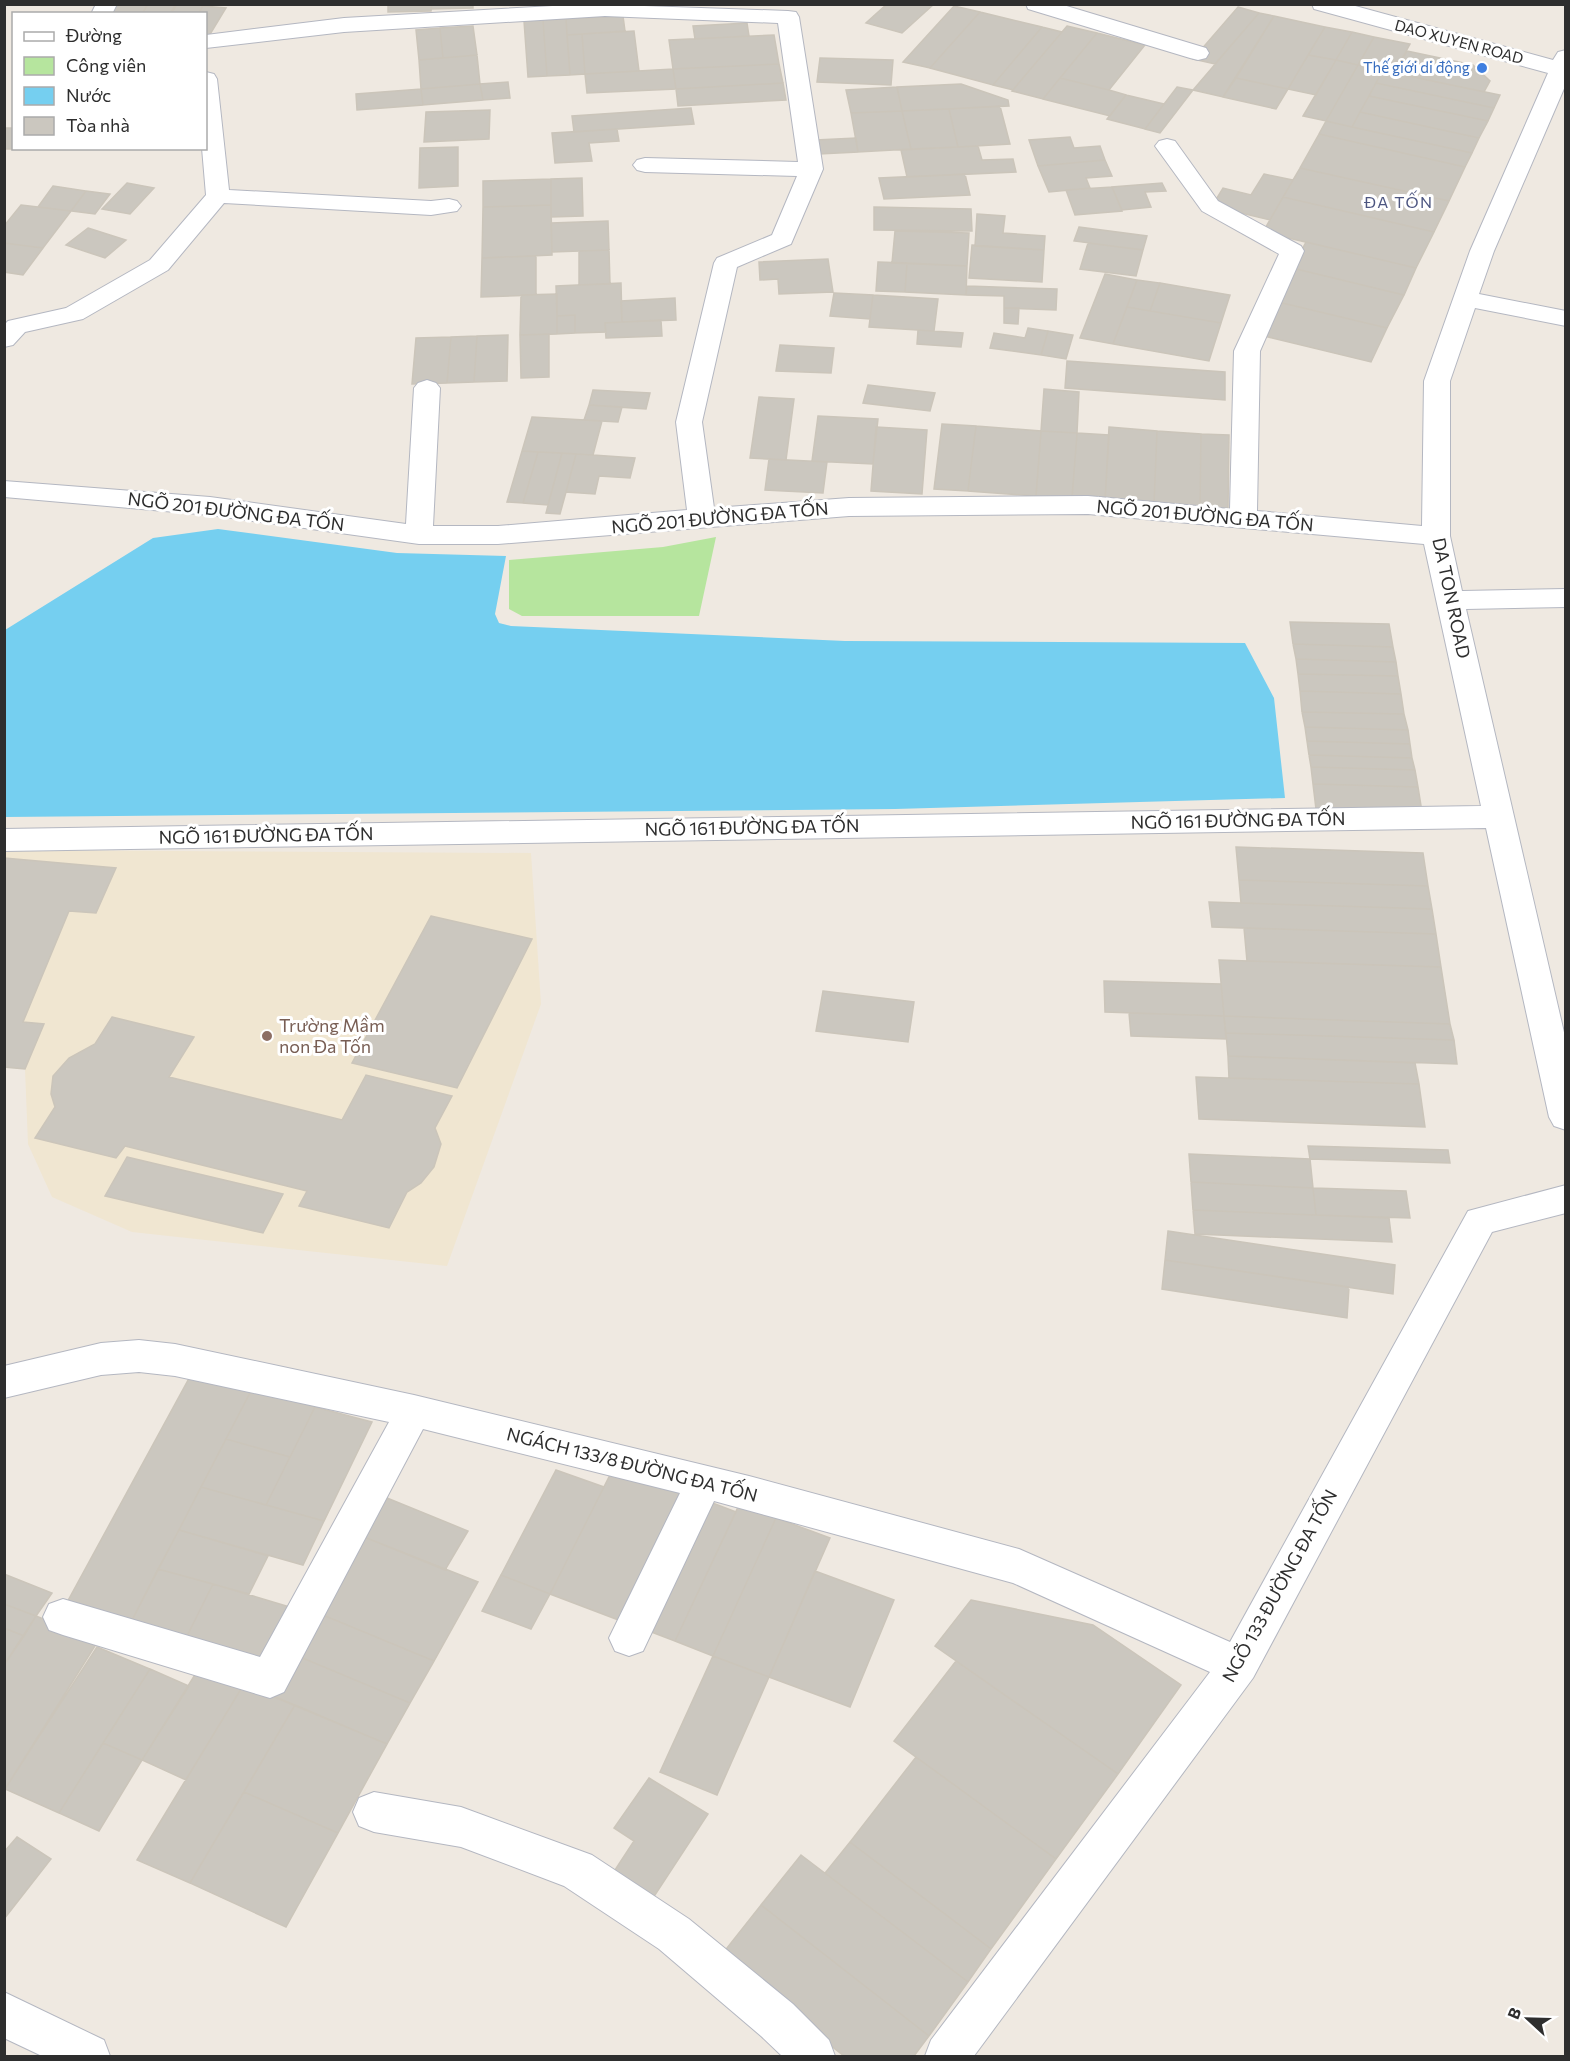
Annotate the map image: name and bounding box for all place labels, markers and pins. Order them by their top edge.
place label: Thế giới di động [1363,58,1470,76]
marker: Thế giới di động [1475,61,1489,75]
place label: Trường Mầm non Đa Tốn [279,1014,385,1057]
marker: Trường Mầm non Đa Tốn [260,1029,274,1043]

